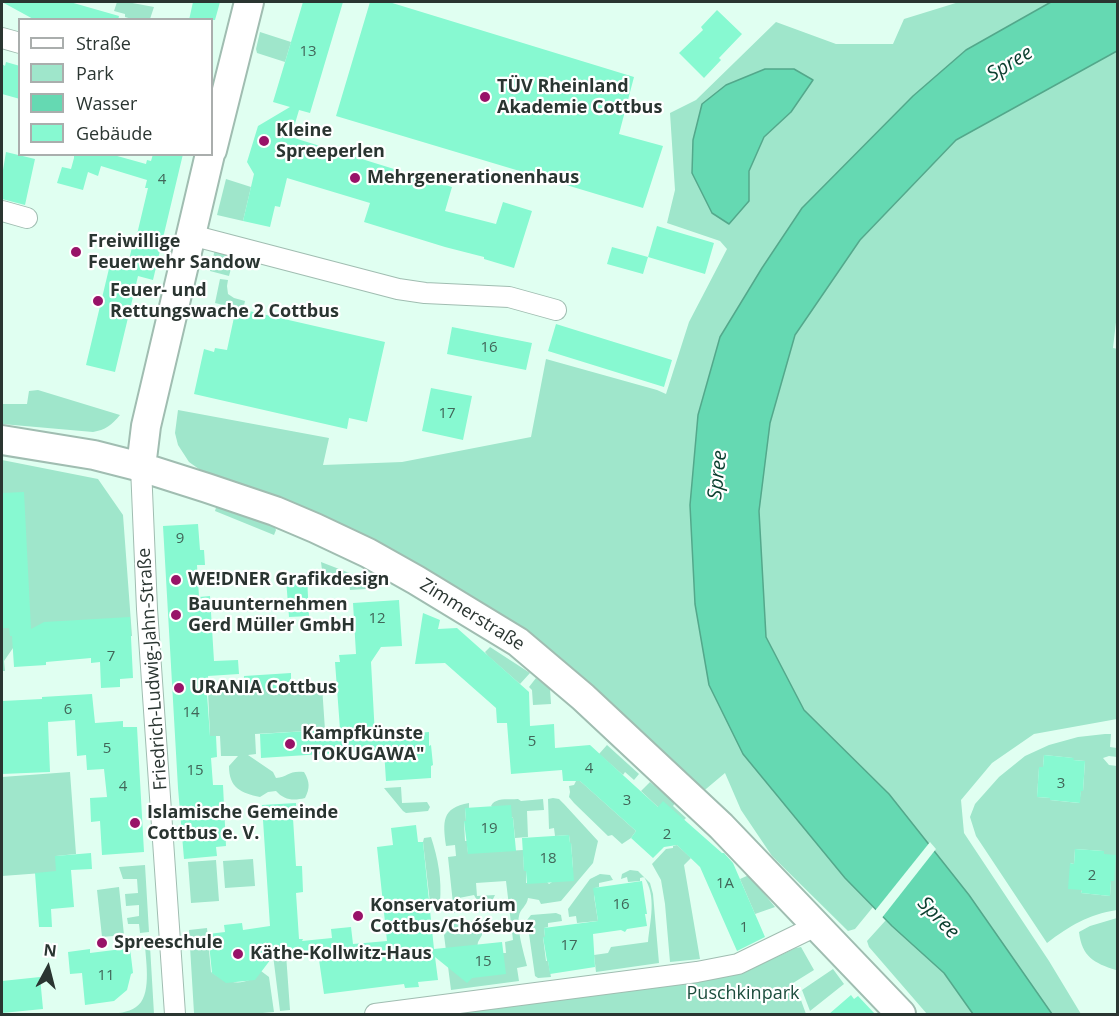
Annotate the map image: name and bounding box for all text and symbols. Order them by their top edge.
legend [18,18,213,156]
text: Straße [76,31,131,55]
water label: Spree [983,41,1037,87]
house number: 13 [299,43,317,61]
text: Park [76,61,114,85]
place label: TÜV Rheinland Akademie Cottbus [497,76,662,118]
marker: TÜV Rheinland Akademie Cottbus [478,90,492,104]
text: Wasser [76,91,137,115]
place label: Kleine Spreeperlen [276,120,385,162]
text: Gebäude [76,121,152,145]
marker: Kleine Spreeperlen [257,134,271,148]
place label: Mehrgenerationenhaus [367,167,579,189]
house number: 4 [158,171,166,189]
marker: Mehrgenerationenhaus [348,171,362,185]
place label: Freiwillige Feuerwehr Sandow [88,231,260,274]
marker: Freiwillige Feuerwehr Sandow [69,245,83,259]
place label: Feuer- und Rettungswache 2 Cottbus [110,280,339,322]
marker: Feuer- und Rettungswache 2 Cottbus [91,294,105,308]
house number: 16 [480,339,498,357]
house number: 17 [438,405,456,423]
water label: Spree [703,449,733,501]
house number: 9 [176,530,184,548]
street label: Friedrich-Ludwig-Jahn-Straße [134,547,172,791]
place label: WE!DNER Grafikdesign [188,569,389,591]
marker: WE!DNER Grafikdesign [169,573,183,587]
street label: Zimmerstraße [416,574,528,656]
place label: Bauunternehmen Gerd Müller GmbH [188,594,355,636]
marker: Bauunternehmen Gerd Müller GmbH [169,608,183,622]
house number: 12 [368,610,386,628]
house number: 7 [107,648,115,666]
place label: URANIA Cottbus [191,677,337,699]
marker: URANIA Cottbus [172,681,186,695]
house number: 6 [64,701,72,719]
house number: 14 [182,704,200,722]
place label: Kampfkünste "TOKUGAWA" [302,723,425,766]
house number: 5 [528,733,536,751]
marker: Kampfkünste "TOKUGAWA" [283,737,297,751]
house number: 5 [103,740,111,758]
house number: 4 [585,760,593,778]
house number: 15 [186,762,204,780]
house number: 3 [1057,775,1065,793]
house number: 4 [119,778,127,796]
house number: 3 [623,792,631,810]
place label: Islamische Gemeinde Cottbus e. V. [147,802,338,844]
marker: Islamische Gemeinde Cottbus e. V. [128,816,142,830]
house number: 19 [480,820,498,838]
house number: 2 [663,826,671,844]
house number: 18 [539,850,557,868]
house number: 2 [1088,867,1096,885]
house number: 1A [716,875,734,893]
water label: Spree [912,892,964,944]
place label: Konservatorium Cottbus/Chóśebuz [370,895,534,938]
house number: 16 [612,896,630,914]
marker: Konservatorium Cottbus/Chóśebuz [351,909,365,923]
house number: 1 [740,919,748,937]
place label: Spreeschule [114,932,223,954]
marker: Spreeschule [95,936,109,950]
house number: 17 [560,937,578,955]
north arrow [18,938,78,998]
text: N [42,938,58,962]
place label: Käthe-Kollwitz-Haus [250,943,432,965]
marker: Käthe-Kollwitz-Haus [231,947,245,961]
house number: 15 [474,953,492,971]
house number: 11 [97,967,115,985]
park label: Puschkinpark [687,983,799,1005]

